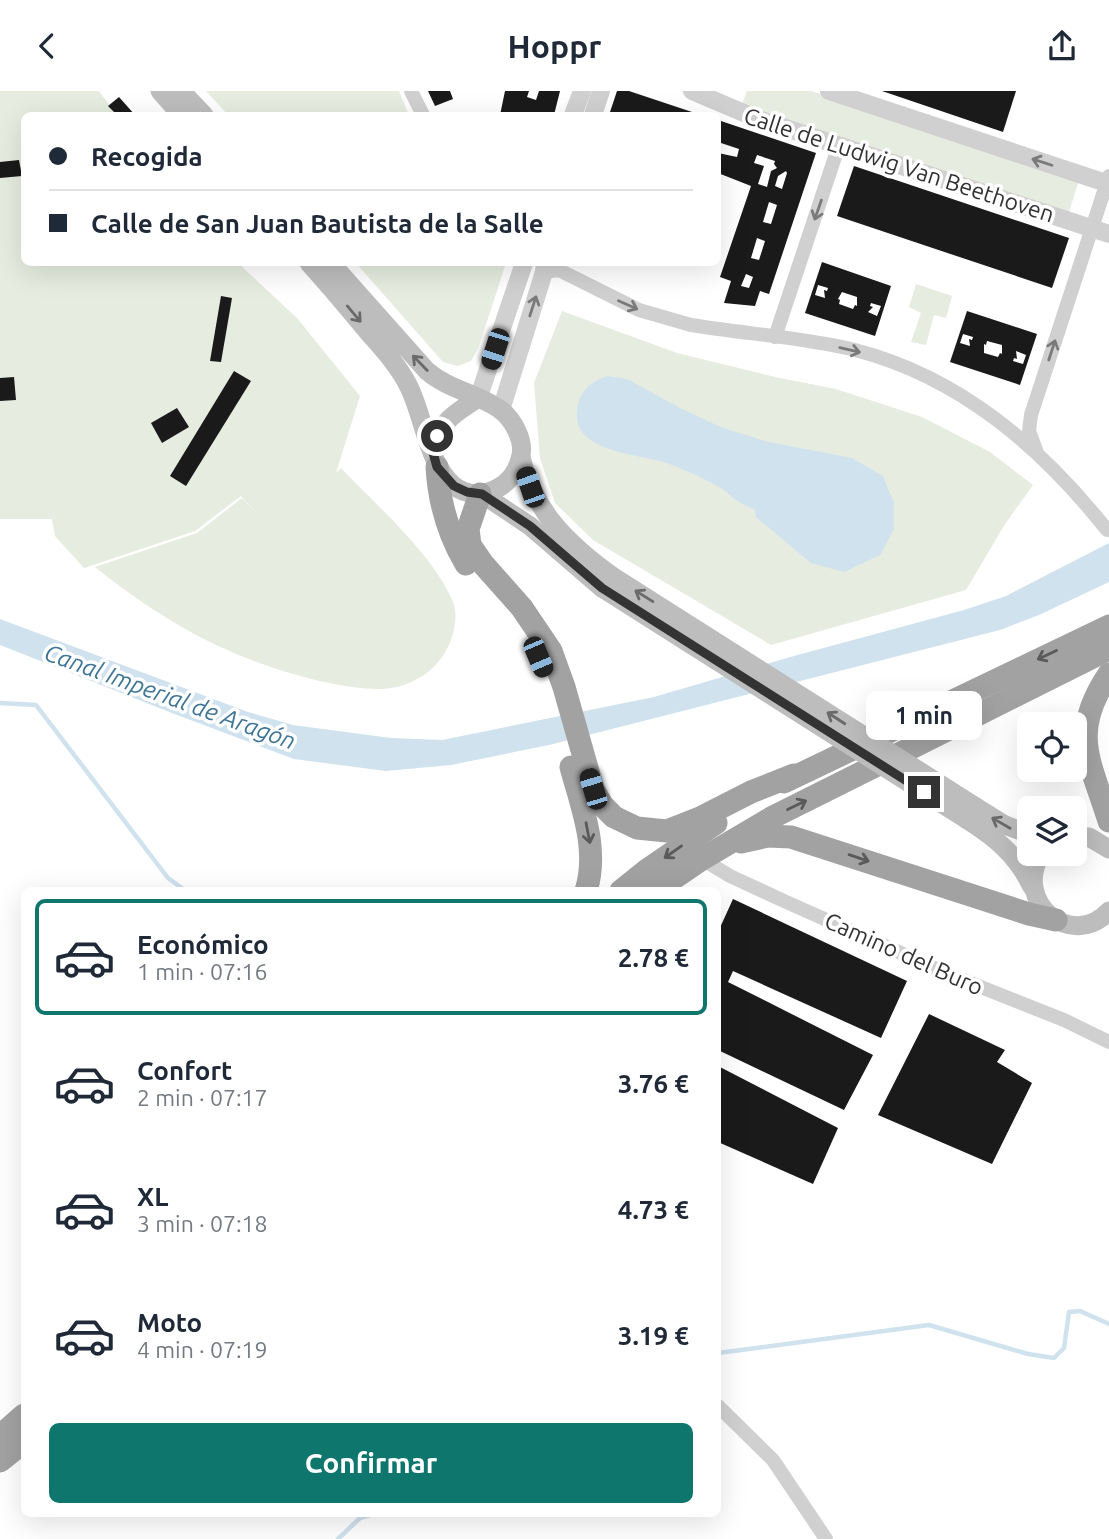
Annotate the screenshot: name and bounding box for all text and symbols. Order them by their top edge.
icon: back [28,27,66,65]
icon: share [1043,27,1081,65]
text: Hoppr [508,28,601,64]
street label: Calle de Ludwig Van Beethoven [741,102,1057,227]
text: Recogida [91,142,203,171]
one-way arrow [1031,155,1053,167]
one-way arrow [811,198,823,220]
text: Calle de San Juan Bautista de la Salle [91,209,544,238]
one-way arrow [528,295,540,317]
one-way arrow [616,299,638,312]
one-way arrow [346,305,362,323]
car [479,326,512,372]
one-way arrow [1046,339,1059,361]
one-way arrow [838,343,861,357]
one-way arrow [411,355,428,372]
route start [421,420,453,452]
car [514,464,547,510]
one-way arrow [634,588,654,602]
car [521,634,556,680]
water label: Canal Imperial de Aragón [41,638,299,755]
one-way arrow [1037,649,1058,662]
callout: 1 min [866,691,982,739]
text: 1 min [895,703,953,728]
one-way arrow [826,710,846,724]
map controls [1017,712,1087,866]
button: locate [1017,712,1087,782]
car [577,766,610,812]
route end [908,776,940,808]
button: layers [1017,796,1087,866]
one-way arrow [786,798,807,812]
one-way arrow [992,816,1012,830]
one-way arrow [582,821,595,844]
one-way arrow [664,845,683,859]
one-way arrow [847,853,869,865]
street label: Camino del Buro [821,907,987,1000]
icon: car [53,926,116,989]
text: Económico [137,930,269,959]
text: 2.78 € [618,943,689,972]
text: 1 min · 07:16 [137,959,268,984]
icon: car [53,1052,116,1115]
text: Confort [137,1056,232,1085]
text: 3.76 € [618,1069,689,1098]
text: 2 min · 07:17 [137,1085,268,1110]
icon: car [53,1178,116,1241]
text: XL [137,1182,168,1211]
text: 4.73 € [618,1195,689,1224]
text: 3 min · 07:18 [137,1211,268,1236]
icon: car [53,1304,116,1367]
text: Moto [137,1308,202,1337]
text: 3.19 € [618,1321,689,1350]
text: 4 min · 07:19 [137,1337,268,1362]
button: Confirmar [49,1423,693,1503]

